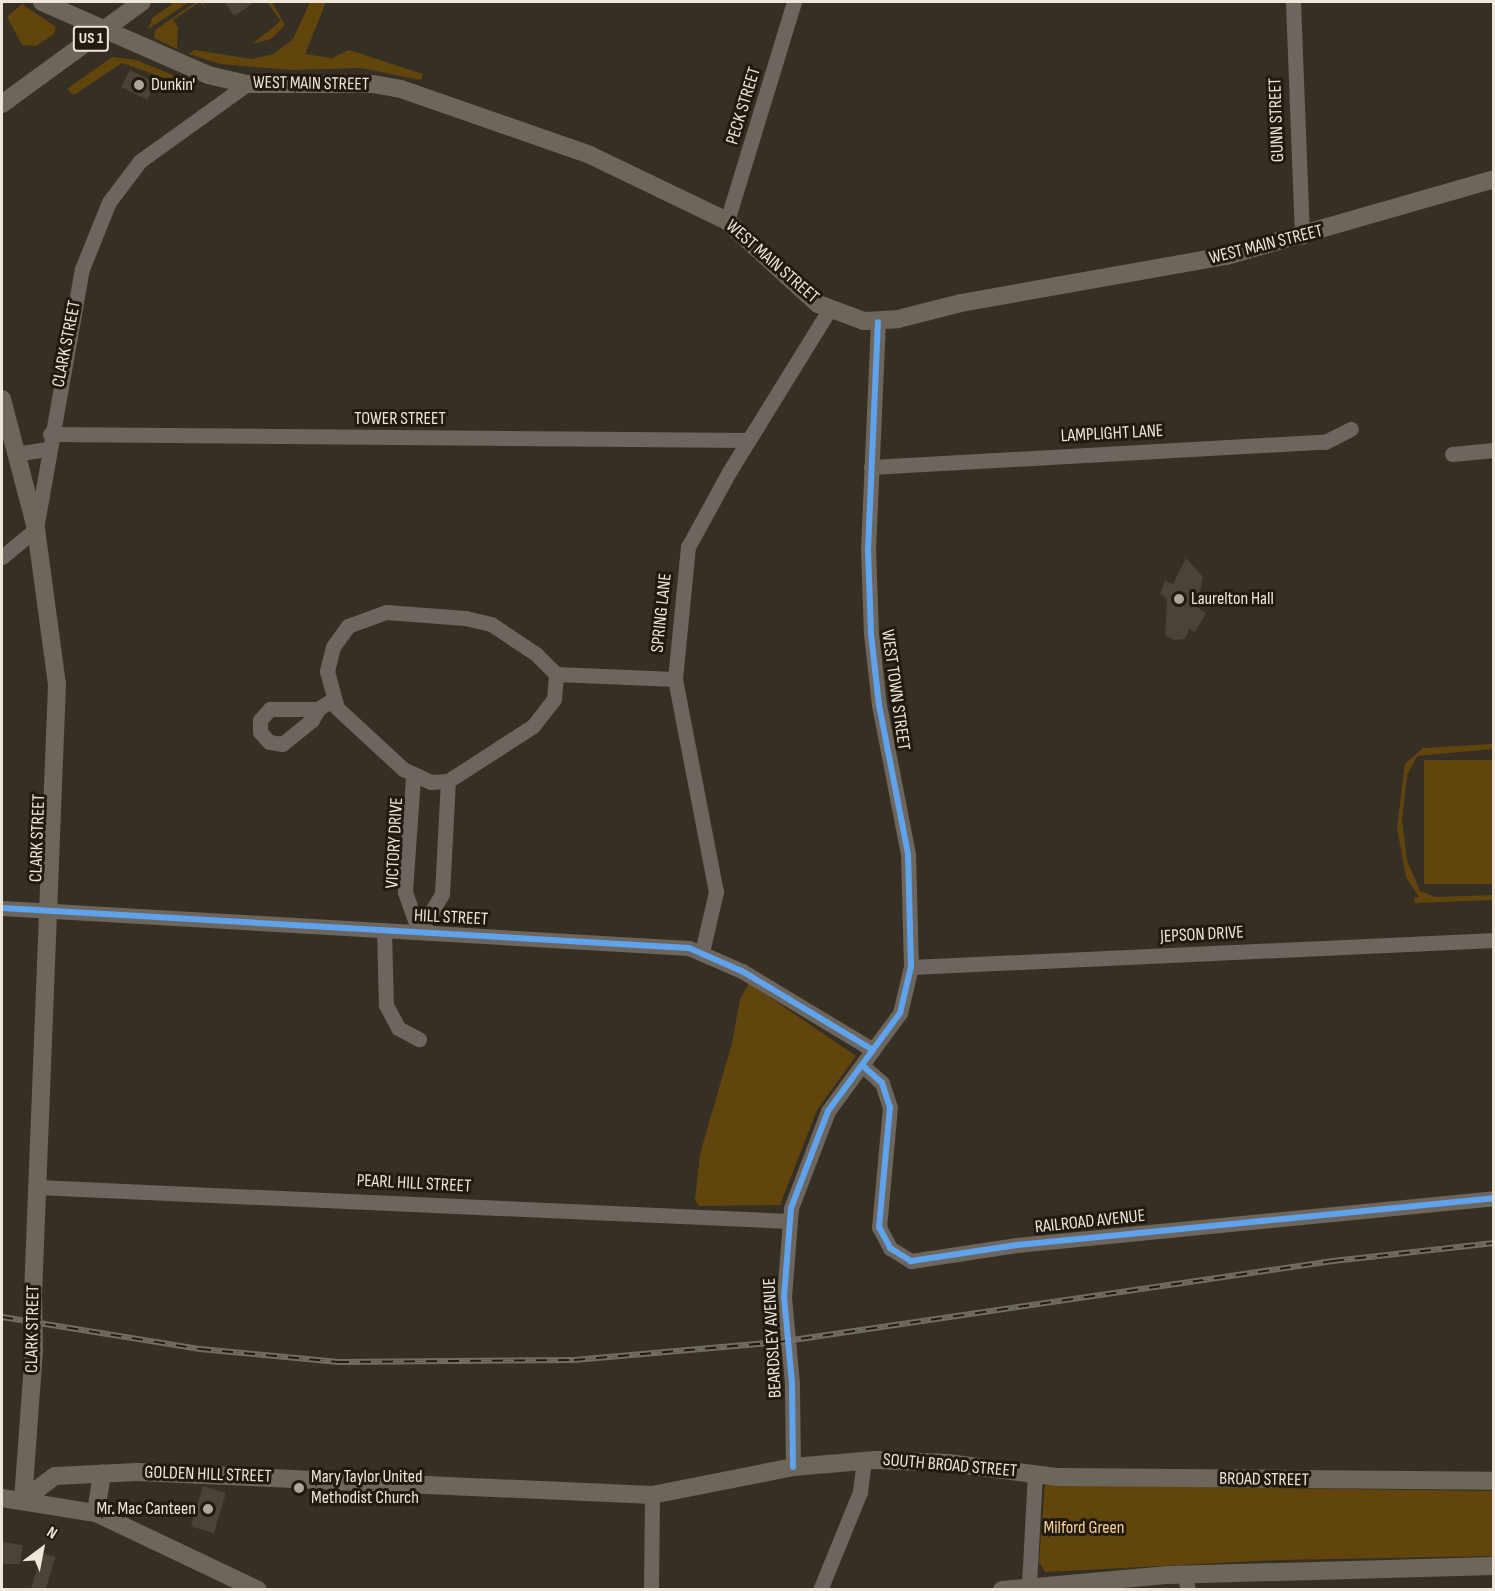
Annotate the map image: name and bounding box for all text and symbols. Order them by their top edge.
road number: US 1 [72,26,110,52]
street label: PECK STREET [722,65,766,147]
street label: WEST MAIN STREET [253,72,369,96]
place label: Dunkin' [151,74,195,96]
street label: GUNN STREET [1265,77,1289,163]
marker: Dunkin' [132,78,146,92]
street label: WEST MAIN STREET [721,216,823,308]
street label: WEST MAIN STREET [1207,220,1325,270]
street label: CLARK STREET [48,299,86,389]
street label: TOWER STREET [354,408,446,430]
street label: LAMPLIGHT LANE [1060,421,1164,447]
street label: SPRING LANE [647,572,677,654]
place label: Laurelton Hall [1191,588,1274,610]
marker: Laurelton Hall [1172,592,1186,606]
street label: WEST TOWN STREET [876,628,914,752]
street label: CLARK STREET [26,794,50,882]
street label: VICTORY DRIVE [382,797,408,889]
street label: HILL STREET [413,905,489,931]
street label: JEPSON DRIVE [1160,922,1244,948]
street label: PEARL HILL STREET [356,1170,472,1198]
street label: RAILROAD AVENUE [1034,1205,1146,1239]
street label: BEARDSLEY AVENUE [759,1277,787,1399]
street label: CLARK STREET [21,1285,45,1373]
street label: SOUTH BROAD STREET [882,1449,1018,1483]
street label: GOLDEN HILL STREET [144,1462,272,1488]
place label: Mary Taylor United Methodist Church [311,1467,423,1510]
street label: BROAD STREET [1219,1468,1309,1492]
marker: Mary Taylor United Methodist Church [292,1481,306,1495]
place label: Mr. Mac Canteen [97,1498,196,1520]
marker: Mr. Mac Canteen [201,1502,215,1516]
park label: Milford Green [1044,1517,1124,1539]
north arrow [12,1519,72,1579]
text: N [43,1523,60,1544]

